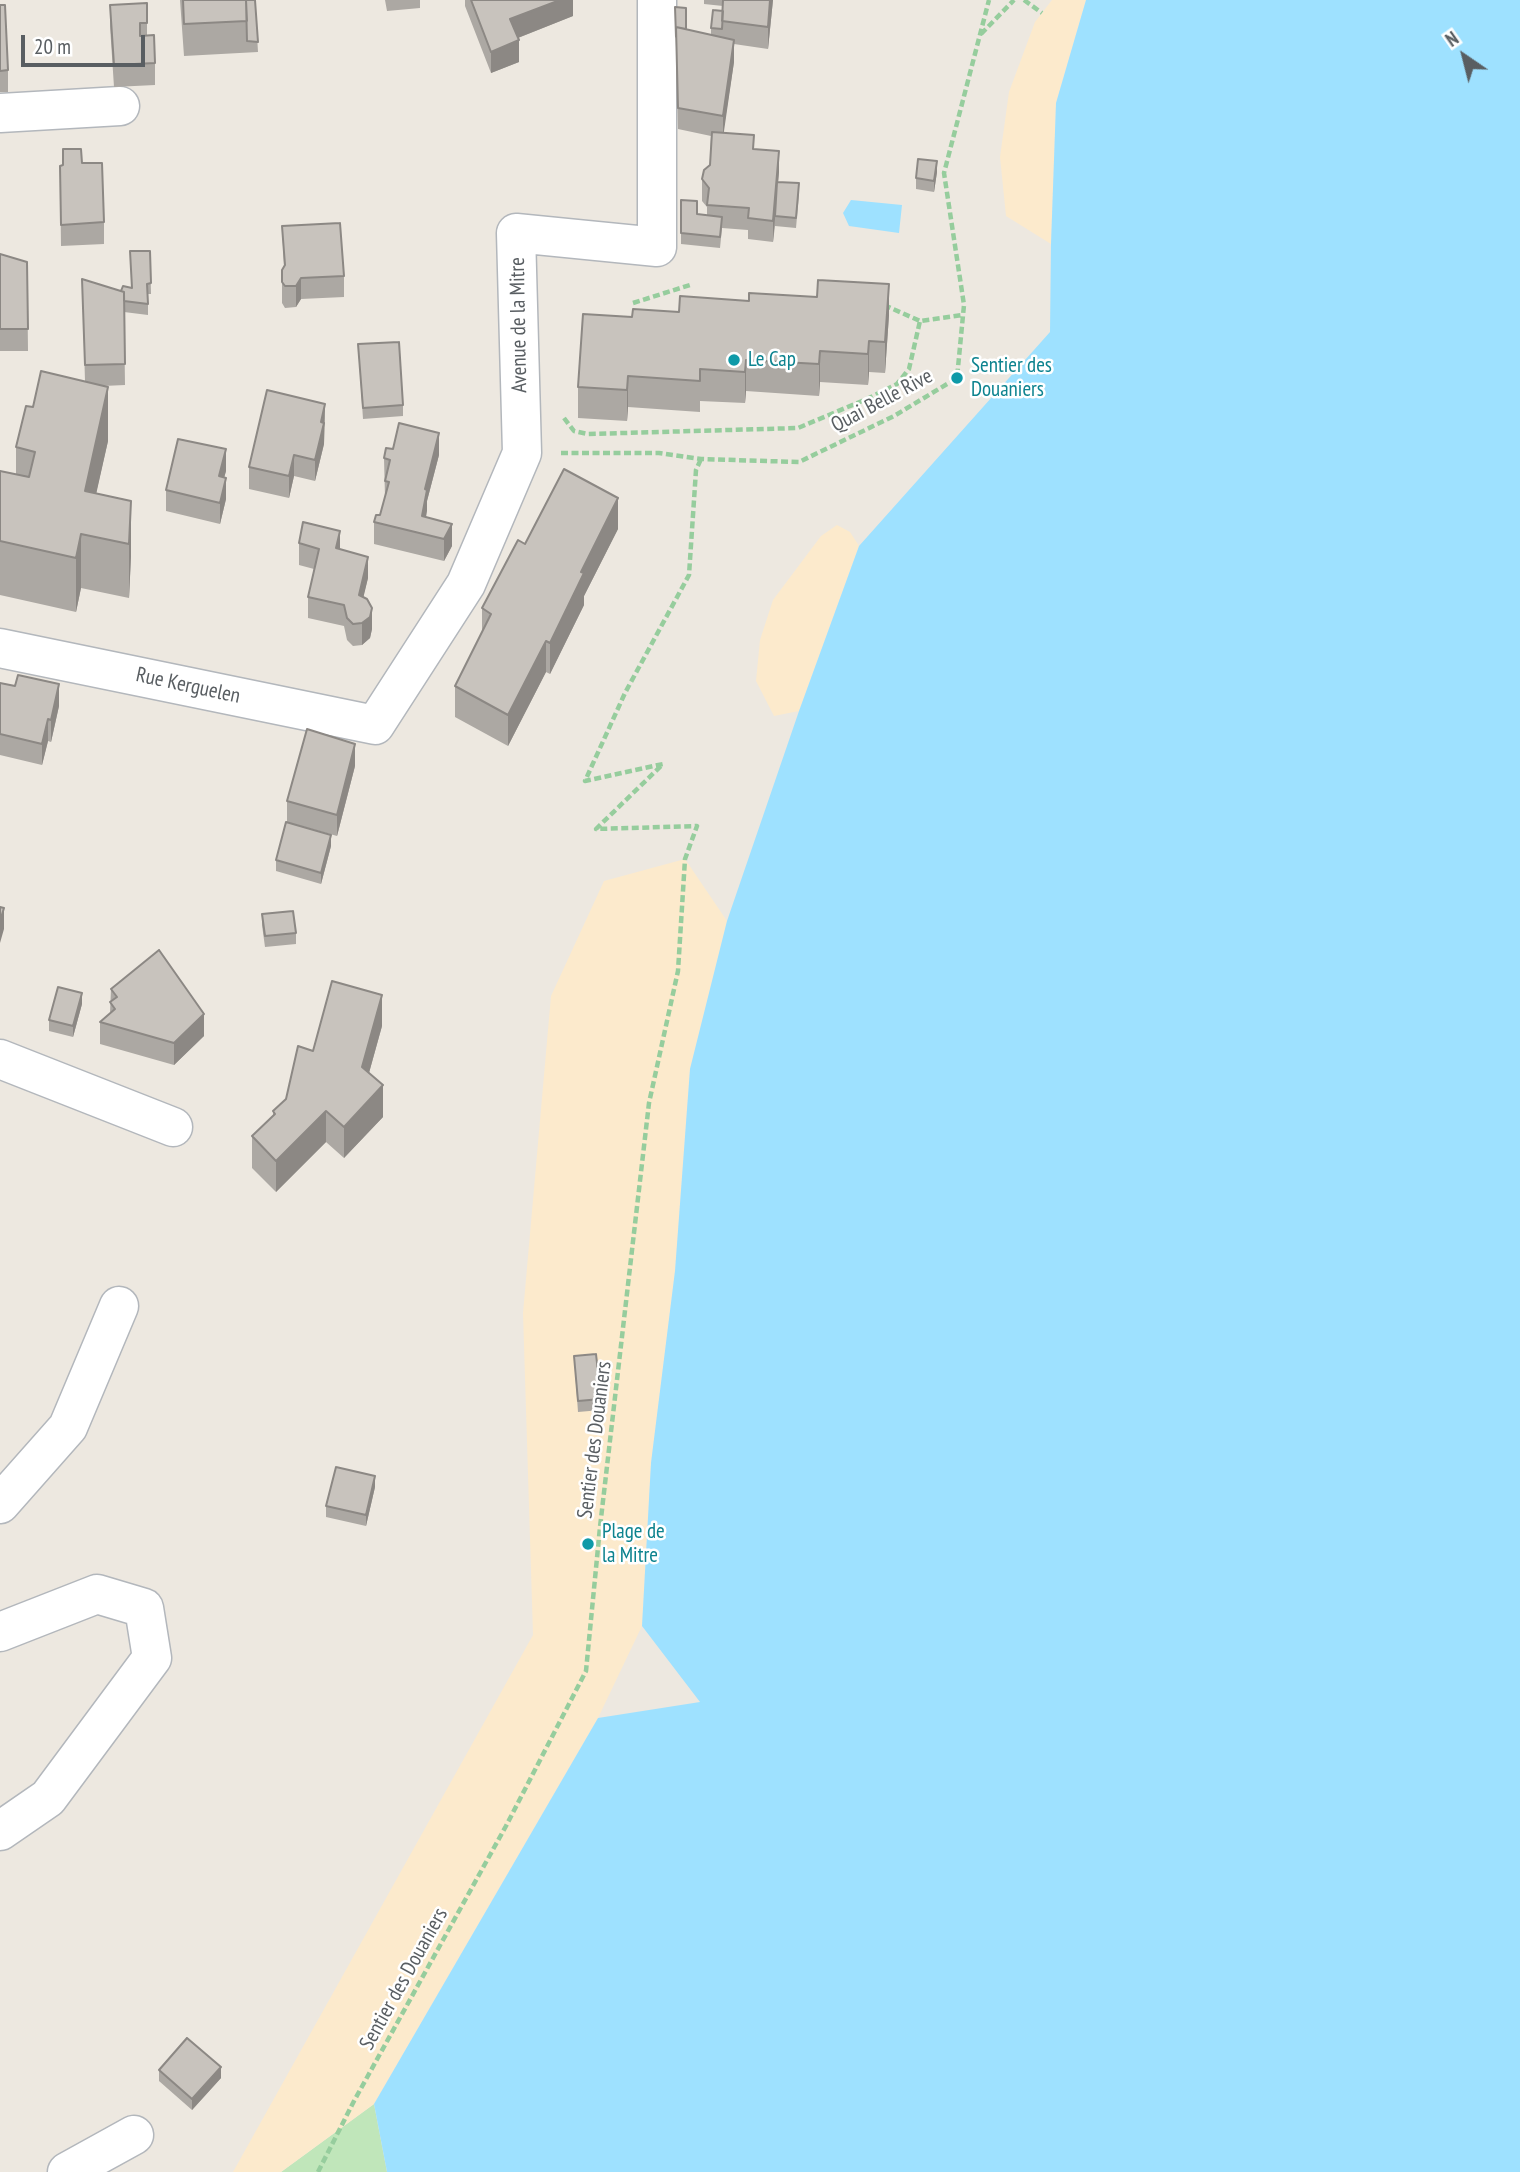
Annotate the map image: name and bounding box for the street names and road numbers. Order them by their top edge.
street label: Avenue de la Mitre [505,257,533,393]
street label: Quai Belle Rive [827,364,937,438]
street label: Rue Kerguelen [134,663,242,709]
street label: Sentier des Douaniers [573,1360,617,1520]
street label: Sentier des Douaniers [355,1904,453,2054]

